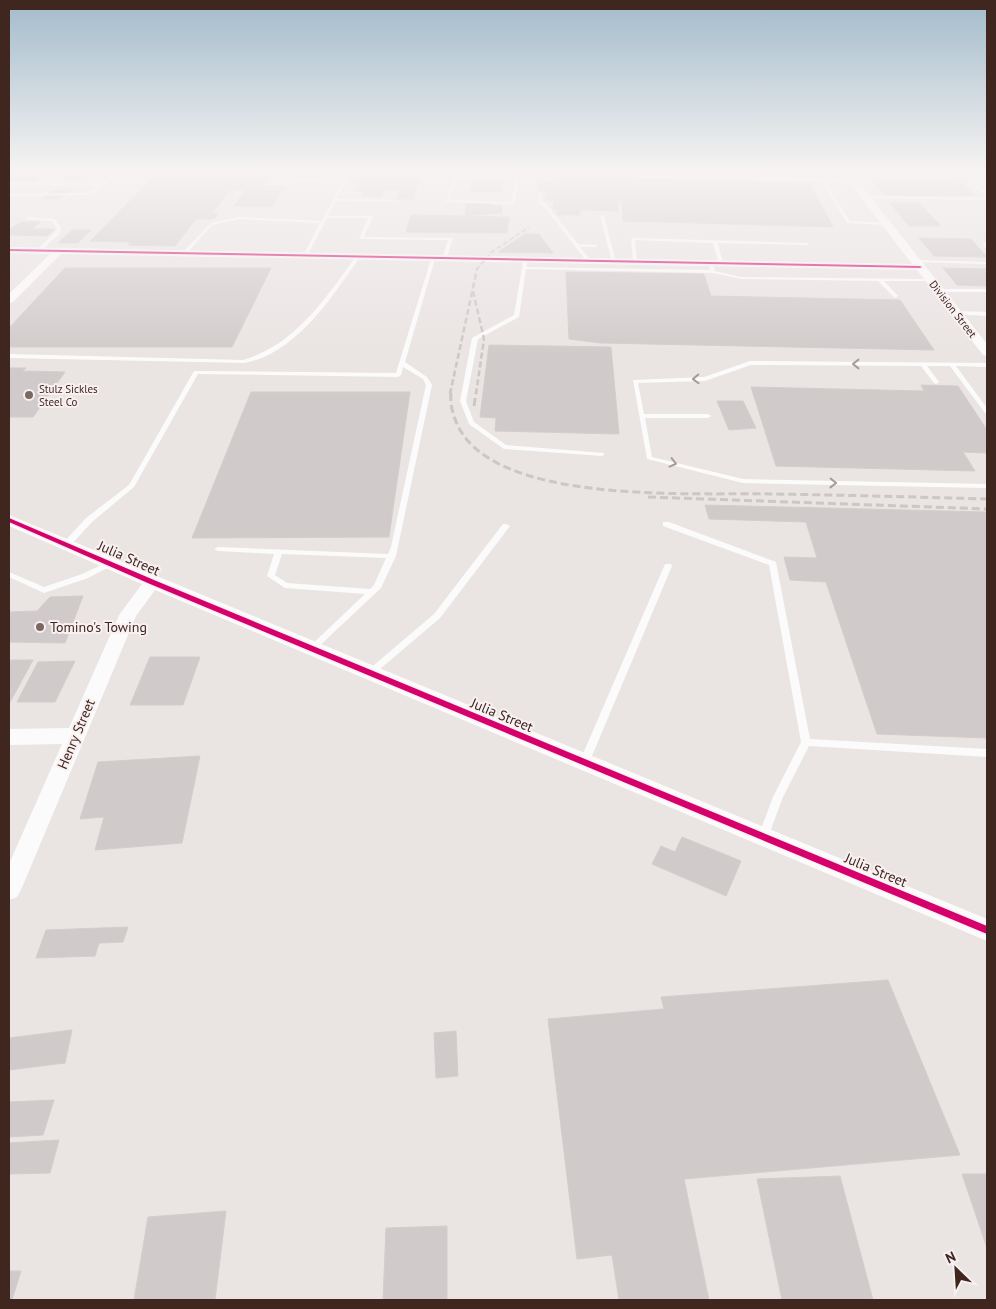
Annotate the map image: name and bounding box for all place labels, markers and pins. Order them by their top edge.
place label: Stulz Sickles Steel Co [39,382,98,409]
marker: Stulz Sickles Steel Co [23,389,35,401]
place label: Tomino's Towing [50,618,147,636]
marker: Tomino's Towing [34,621,46,633]

